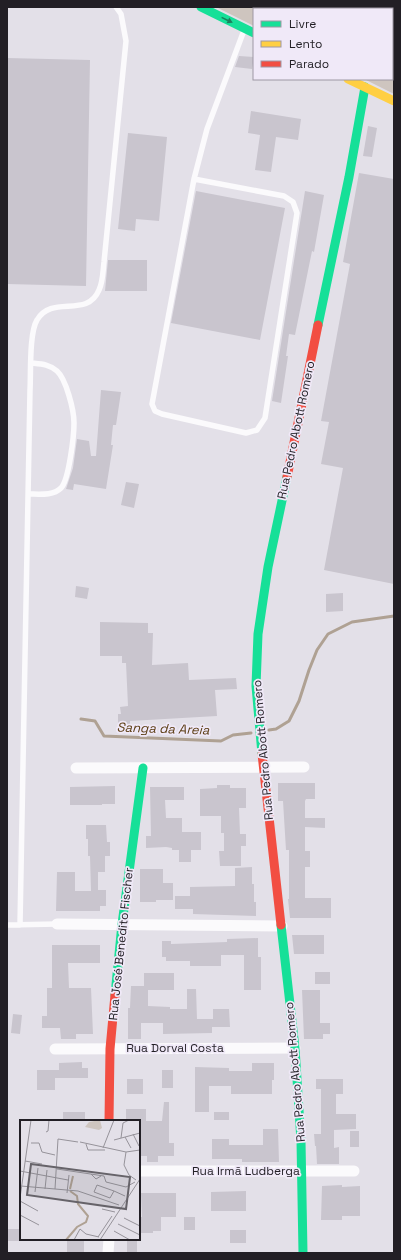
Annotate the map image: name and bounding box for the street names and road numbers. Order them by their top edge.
street label: Rua Pedro Abott Romero [274,360,318,500]
street label: Rua Pedro Abott Romero [249,679,277,821]
street label: Rua José Benedito Fischer [105,866,137,1021]
street label: Rua Pedro Abott Romero [281,1001,309,1143]
street label: Rua Dorval Costa [126,1040,224,1056]
street label: Rua Irmã Ludberga [192,1163,300,1179]

